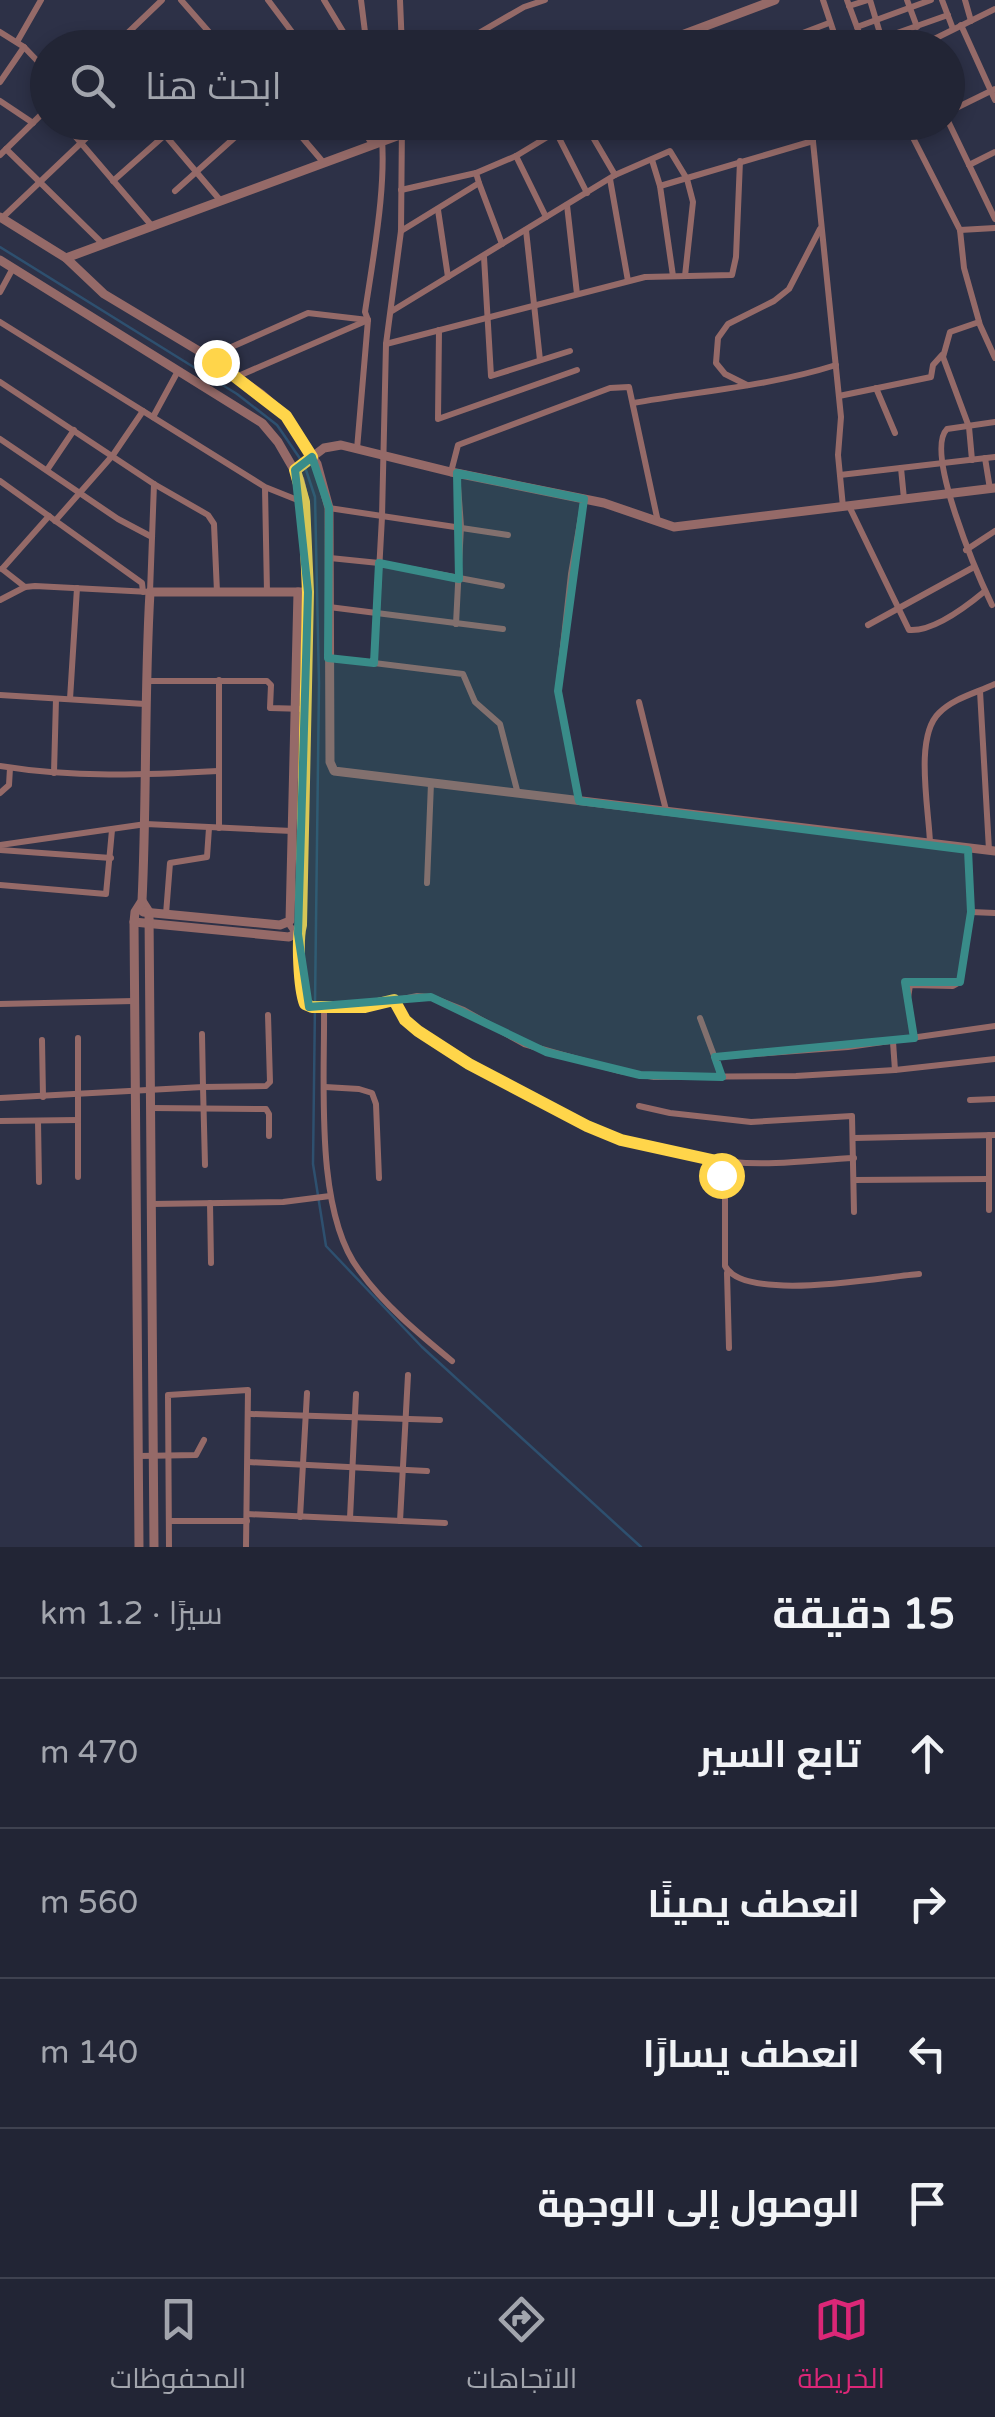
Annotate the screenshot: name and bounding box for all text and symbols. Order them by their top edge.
search box [30,30,965,140]
icon: search [65,58,120,113]
text: ابحث هنا [145,64,282,110]
route end [194,340,240,386]
route start [699,1153,745,1199]
text: 15 دقيقة [773,1589,955,1640]
text: سيرًا · 1.2 km [40,1595,223,1633]
icon: ahead [900,1726,955,1781]
text: تابع السير [699,1732,860,1778]
text: 470 m [40,1734,138,1772]
icon: right [900,1876,955,1931]
text: انعطف يمينًا [648,1882,860,1928]
text: 560 m [40,1884,138,1922]
icon: left [900,2026,955,2081]
text: انعطف يسارًا [643,2032,860,2078]
text: 140 m [40,2034,138,2072]
icon: arrive [900,2176,955,2231]
text: الوصول إلى الوجهة [537,2182,860,2228]
tab: المحفوظات [110,2292,246,2404]
tab: الاتجاهات [467,2292,577,2404]
tab: الخريطة [798,2292,885,2404]

